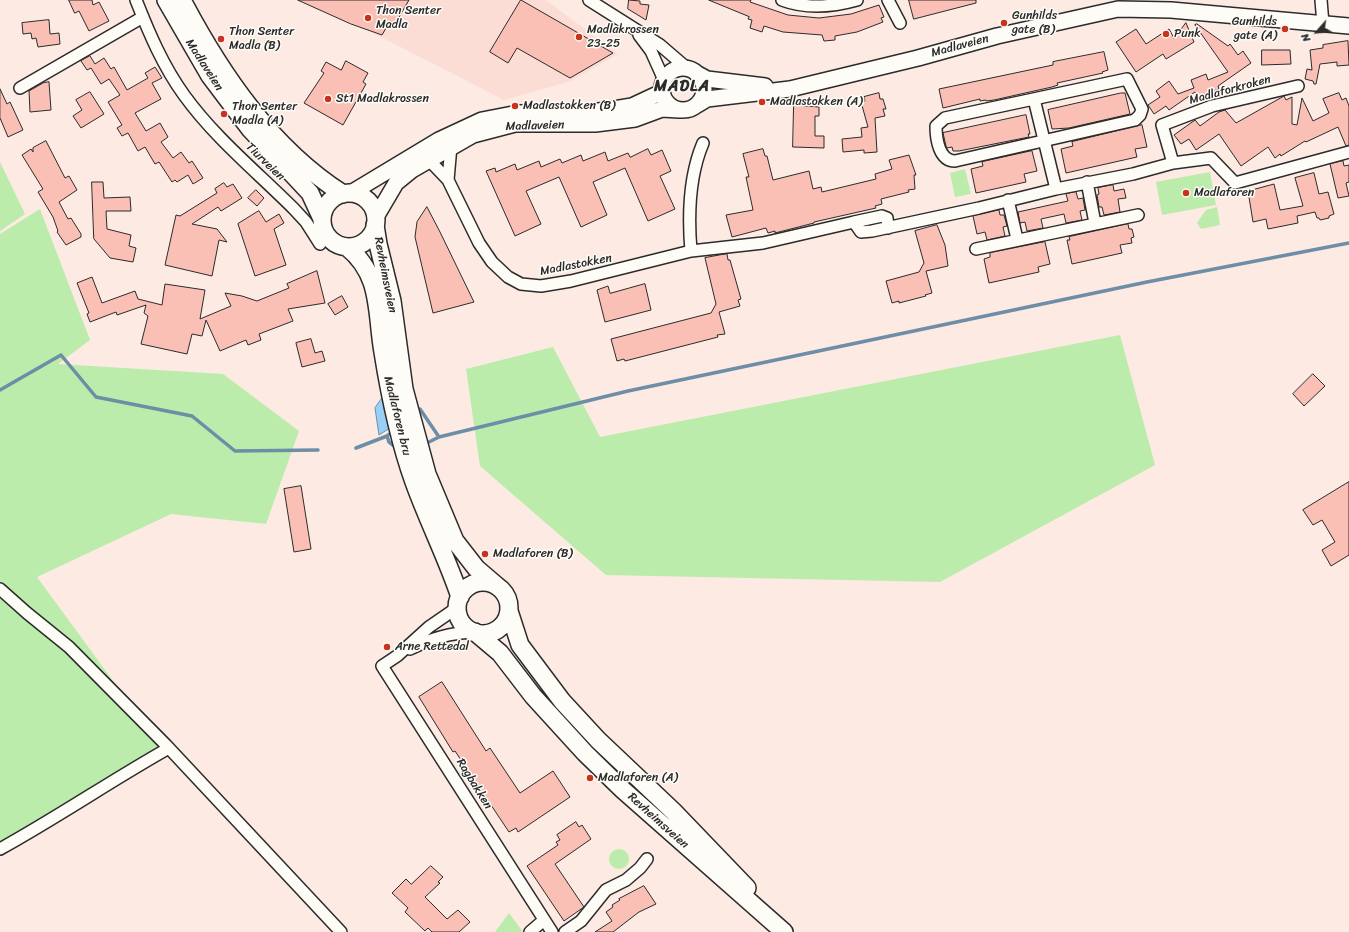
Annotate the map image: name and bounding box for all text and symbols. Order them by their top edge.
place label: Thon Senter Madla [376,4,441,32]
place label: Gunhilds gate (B) [1012,9,1057,37]
north arrow [1297,12,1337,52]
marker: Thon Senter Madla [363,13,373,23]
place label: Gunhilds gate (A) [1232,15,1277,43]
marker: Gunhilds gate (B) [999,18,1009,28]
place label: Madlakrossen 23-25 [587,23,659,51]
marker: Gunhilds gate (A) [1280,24,1290,34]
place label: Thon Senter Madla (B) [229,25,294,53]
place label: Punk [1174,27,1201,41]
marker: Punk [1161,29,1171,39]
text: N [1296,30,1316,45]
street label: Madlaveien [930,31,990,61]
marker: Madlakrossen 23-25 [574,32,584,42]
marker: Thon Senter Madla (B) [216,34,226,44]
street label: Madlaveien [182,36,226,94]
street label: Madlaforkroken [1188,72,1272,108]
district label: MADLA [654,77,710,97]
place label: St1 Madlakrossen [336,92,429,106]
marker: St1 Madlakrossen [323,94,333,104]
place label: Madlastokken (A) [770,95,863,109]
marker: Madlastokken (A) [757,97,767,107]
place label: Madlastokken (B) [523,99,615,113]
place label: Thon Senter Madla (A) [232,100,297,128]
marker: Madlastokken (B) [510,101,520,111]
marker: Thon Senter Madla (A) [219,109,229,119]
street label: Madlaveien [505,118,565,134]
street label: Tiurveien [242,140,288,184]
place label: Madlaforen [1194,186,1254,200]
marker: Madlaforen [1181,188,1191,198]
street label: Revheimsveien [371,236,399,314]
street label: Madlastokken [539,251,613,279]
street label: Madlaforen bru [380,375,414,457]
place label: Madlaforen (B) [493,547,572,561]
marker: Madlaforen (B) [480,549,490,559]
place label: Arne Rettedal [395,640,469,654]
marker: Arne Rettedal [382,642,392,652]
street label: Ragbakken [453,756,495,812]
place label: Madlaforen (A) [598,771,678,785]
marker: Madlaforen (A) [585,773,595,783]
street label: Revheimsveien [625,790,691,852]

